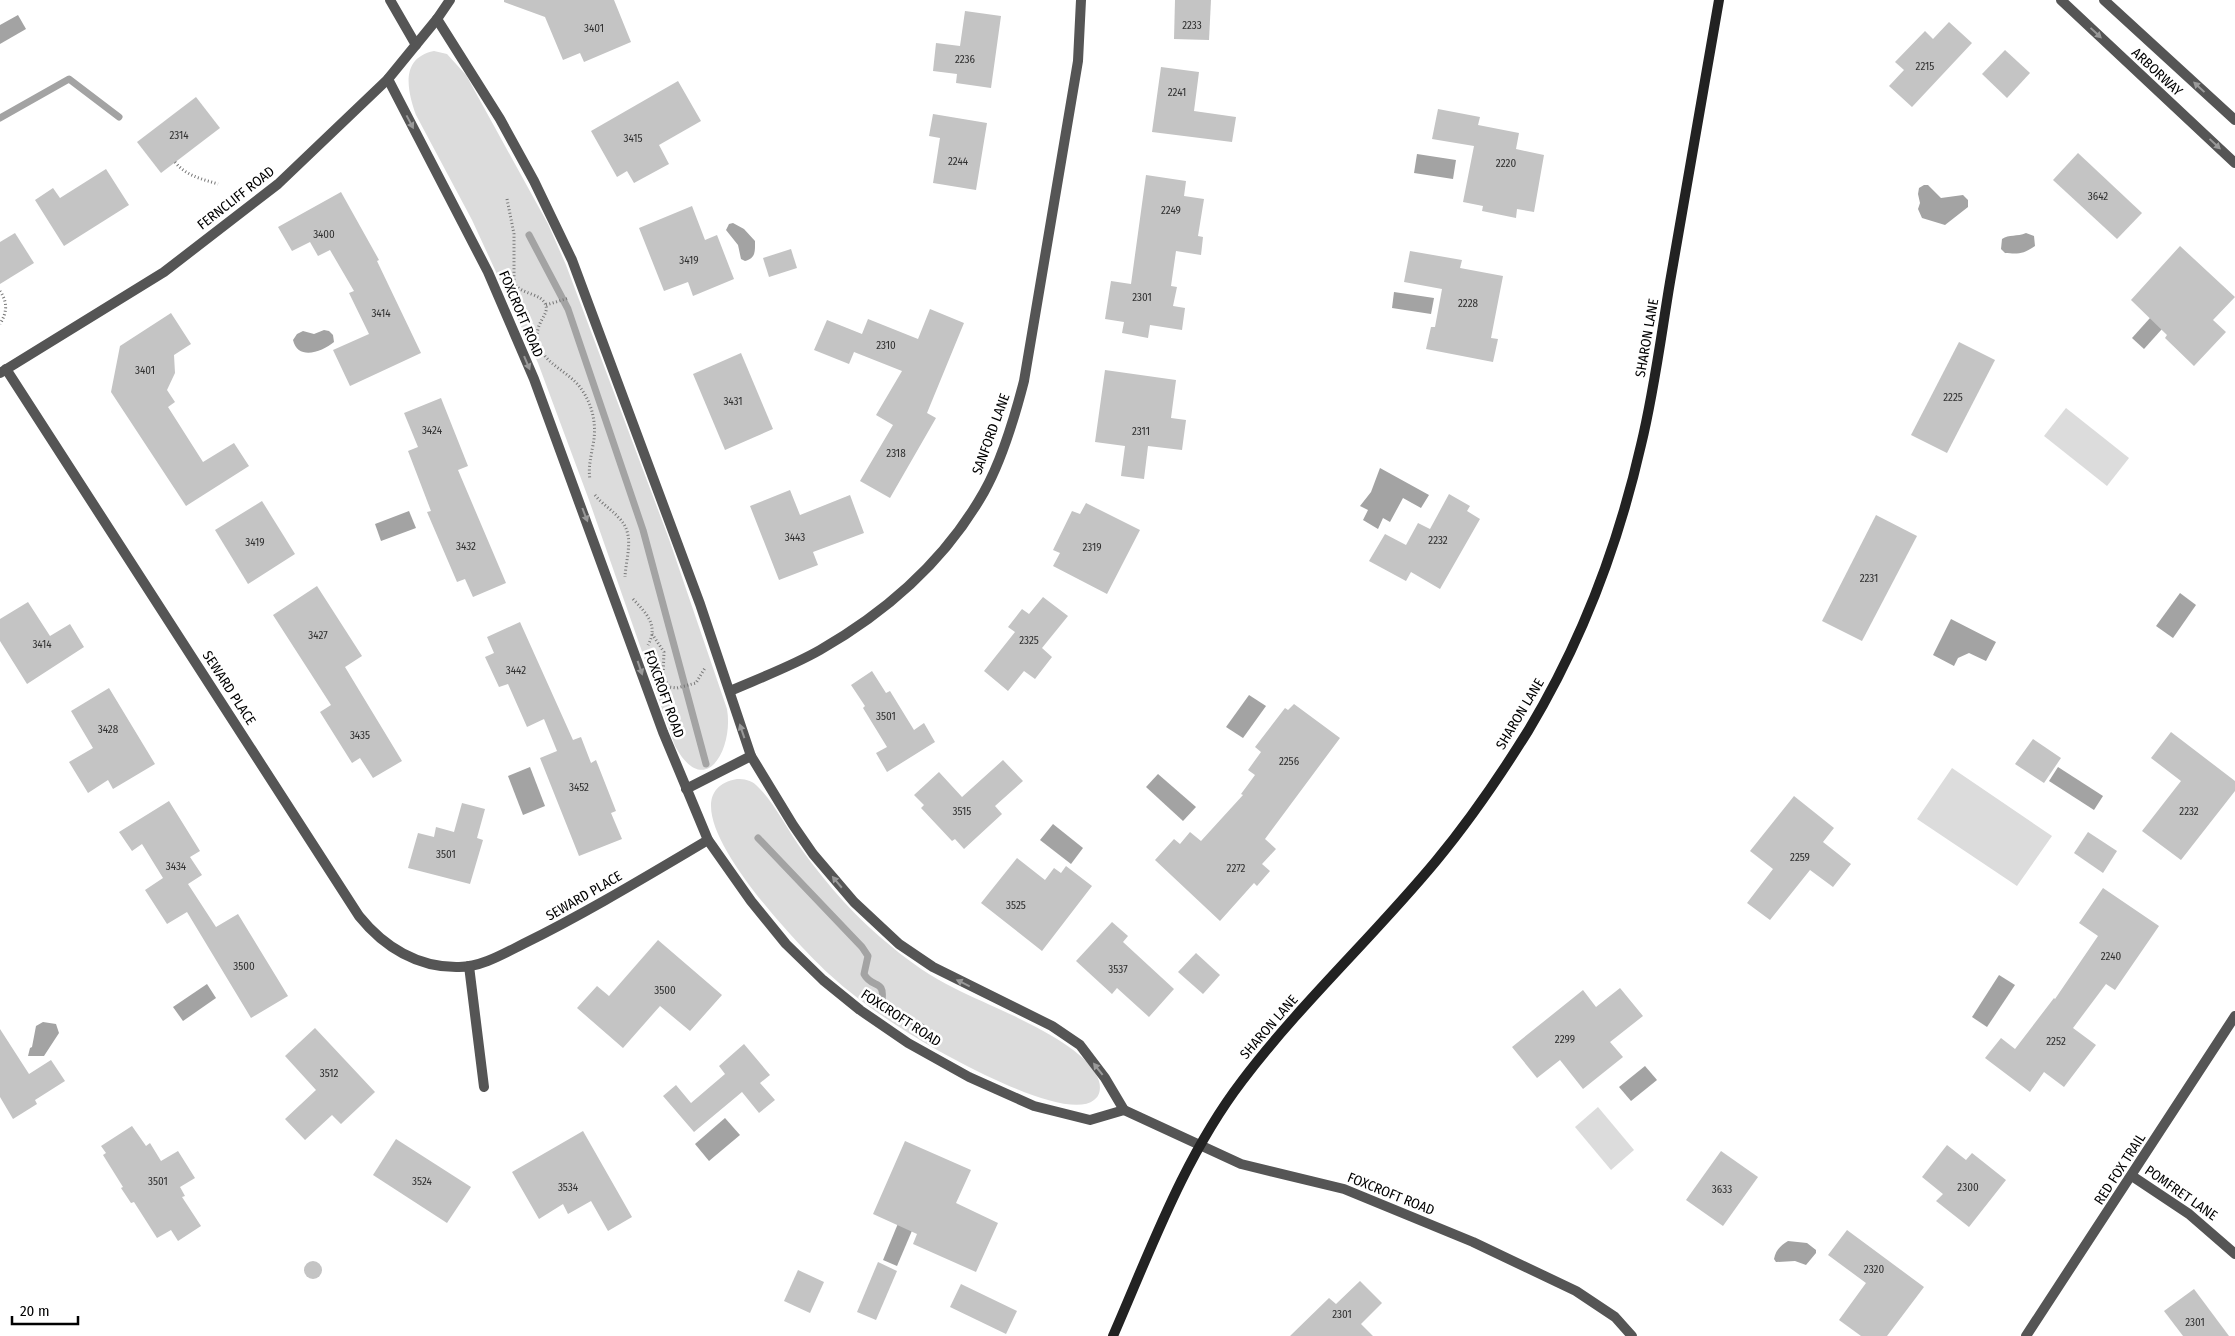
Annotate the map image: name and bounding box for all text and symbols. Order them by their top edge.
house number: 2233 [1182,19,1202,32]
house number: 3401 [584,22,604,35]
one-way arrow [2090,27,2102,39]
street label: ARBORWAY [2128,44,2186,100]
house number: 2236 [955,53,976,66]
house number: 2215 [1916,60,1934,73]
one-way arrow [2194,81,2206,93]
house number: 2241 [1168,86,1186,99]
one-way arrow [406,115,414,130]
house number: 2314 [169,129,189,142]
house number: 3415 [624,132,642,145]
one-way arrow [2208,138,2220,150]
house number: 2244 [948,155,969,168]
house number: 2220 [1496,157,1516,170]
street label: FERNCLIFF ROAD [194,163,278,233]
house number: 3642 [2088,190,2108,203]
house number: 2249 [1161,204,1181,217]
house number: 3400 [313,228,335,241]
house number: 3419 [679,254,699,267]
street label: FOXCROFT ROAD [495,268,547,360]
house number: 2301 [1132,291,1152,304]
house number: 2228 [1458,297,1479,310]
street label: SHARON LANE [1632,297,1662,379]
house number: 3414 [371,307,391,320]
house number: 2310 [876,339,896,352]
one-way arrow [523,356,531,371]
house number: 3401 [135,364,155,377]
street label: SANFORD LANE [968,391,1014,477]
house number: 2225 [1943,391,1963,404]
house number: 3431 [723,395,743,408]
house number: 3424 [422,424,443,437]
house number: 2311 [1132,425,1150,438]
house number: 2318 [886,447,906,460]
one-way arrow [581,508,589,523]
house number: 3443 [785,531,805,544]
house number: 2232 [1428,534,1448,547]
house number: 3419 [245,536,265,549]
house number: 3432 [456,540,476,553]
house number: 2319 [1082,541,1102,554]
house number: 2231 [1860,572,1878,585]
house number: 3427 [308,629,328,642]
house number: 2325 [1019,634,1039,647]
house number: 3414 [32,638,52,651]
street label: SEWARD PLACE [199,648,259,729]
street label: FOXCROFT ROAD [640,648,688,740]
one-way arrow [637,660,644,675]
house number: 3442 [506,664,526,677]
street label: SHARON LANE [1492,675,1548,752]
house number: 3501 [876,710,896,723]
house number: 3428 [98,723,119,736]
one-way arrow [738,723,745,738]
house number: 3435 [350,729,370,742]
house number: 2256 [1279,755,1300,768]
house number: 3452 [569,781,589,794]
house number: 3515 [953,805,971,818]
house number: 2232 [2179,805,2199,818]
house number: 3501 [436,848,456,861]
house number: 2259 [1790,851,1810,864]
house number: 3434 [166,860,187,873]
house number: 2272 [1227,862,1246,875]
street label: SEWARD PLACE [543,867,625,925]
one-way arrow [832,876,843,889]
house number: 3525 [1006,899,1026,912]
house number: 2240 [2101,950,2122,963]
house number: 3500 [233,960,255,973]
house number: 3537 [1108,963,1128,976]
one-way arrow [956,978,970,986]
house number: 3500 [654,984,676,997]
street label: FOXCROFT ROAD [858,986,944,1050]
street label: SHARON LANE [1237,991,1302,1063]
house number: 2299 [1555,1033,1575,1046]
house number: 2252 [2046,1035,2066,1048]
one-way arrow [1092,1063,1103,1076]
house number: 3512 [320,1067,338,1080]
street label: RED FOX TRAIL [2091,1130,2149,1208]
street label: POMFRET LANE [2141,1162,2221,1225]
street label: FOXCROFT ROAD [1345,1169,1437,1219]
house number: 3501 [148,1175,168,1188]
house number: 3524 [412,1175,433,1188]
house number: 3534 [558,1181,579,1194]
house number: 2300 [1957,1181,1979,1194]
house number: 3633 [1712,1183,1732,1196]
house number: 2320 [1864,1263,1884,1276]
scale bar [12,1294,79,1326]
text: 20 m [20,1302,50,1320]
house number: 2301 [1332,1308,1352,1321]
house number: 2301 [2185,1316,2205,1329]

